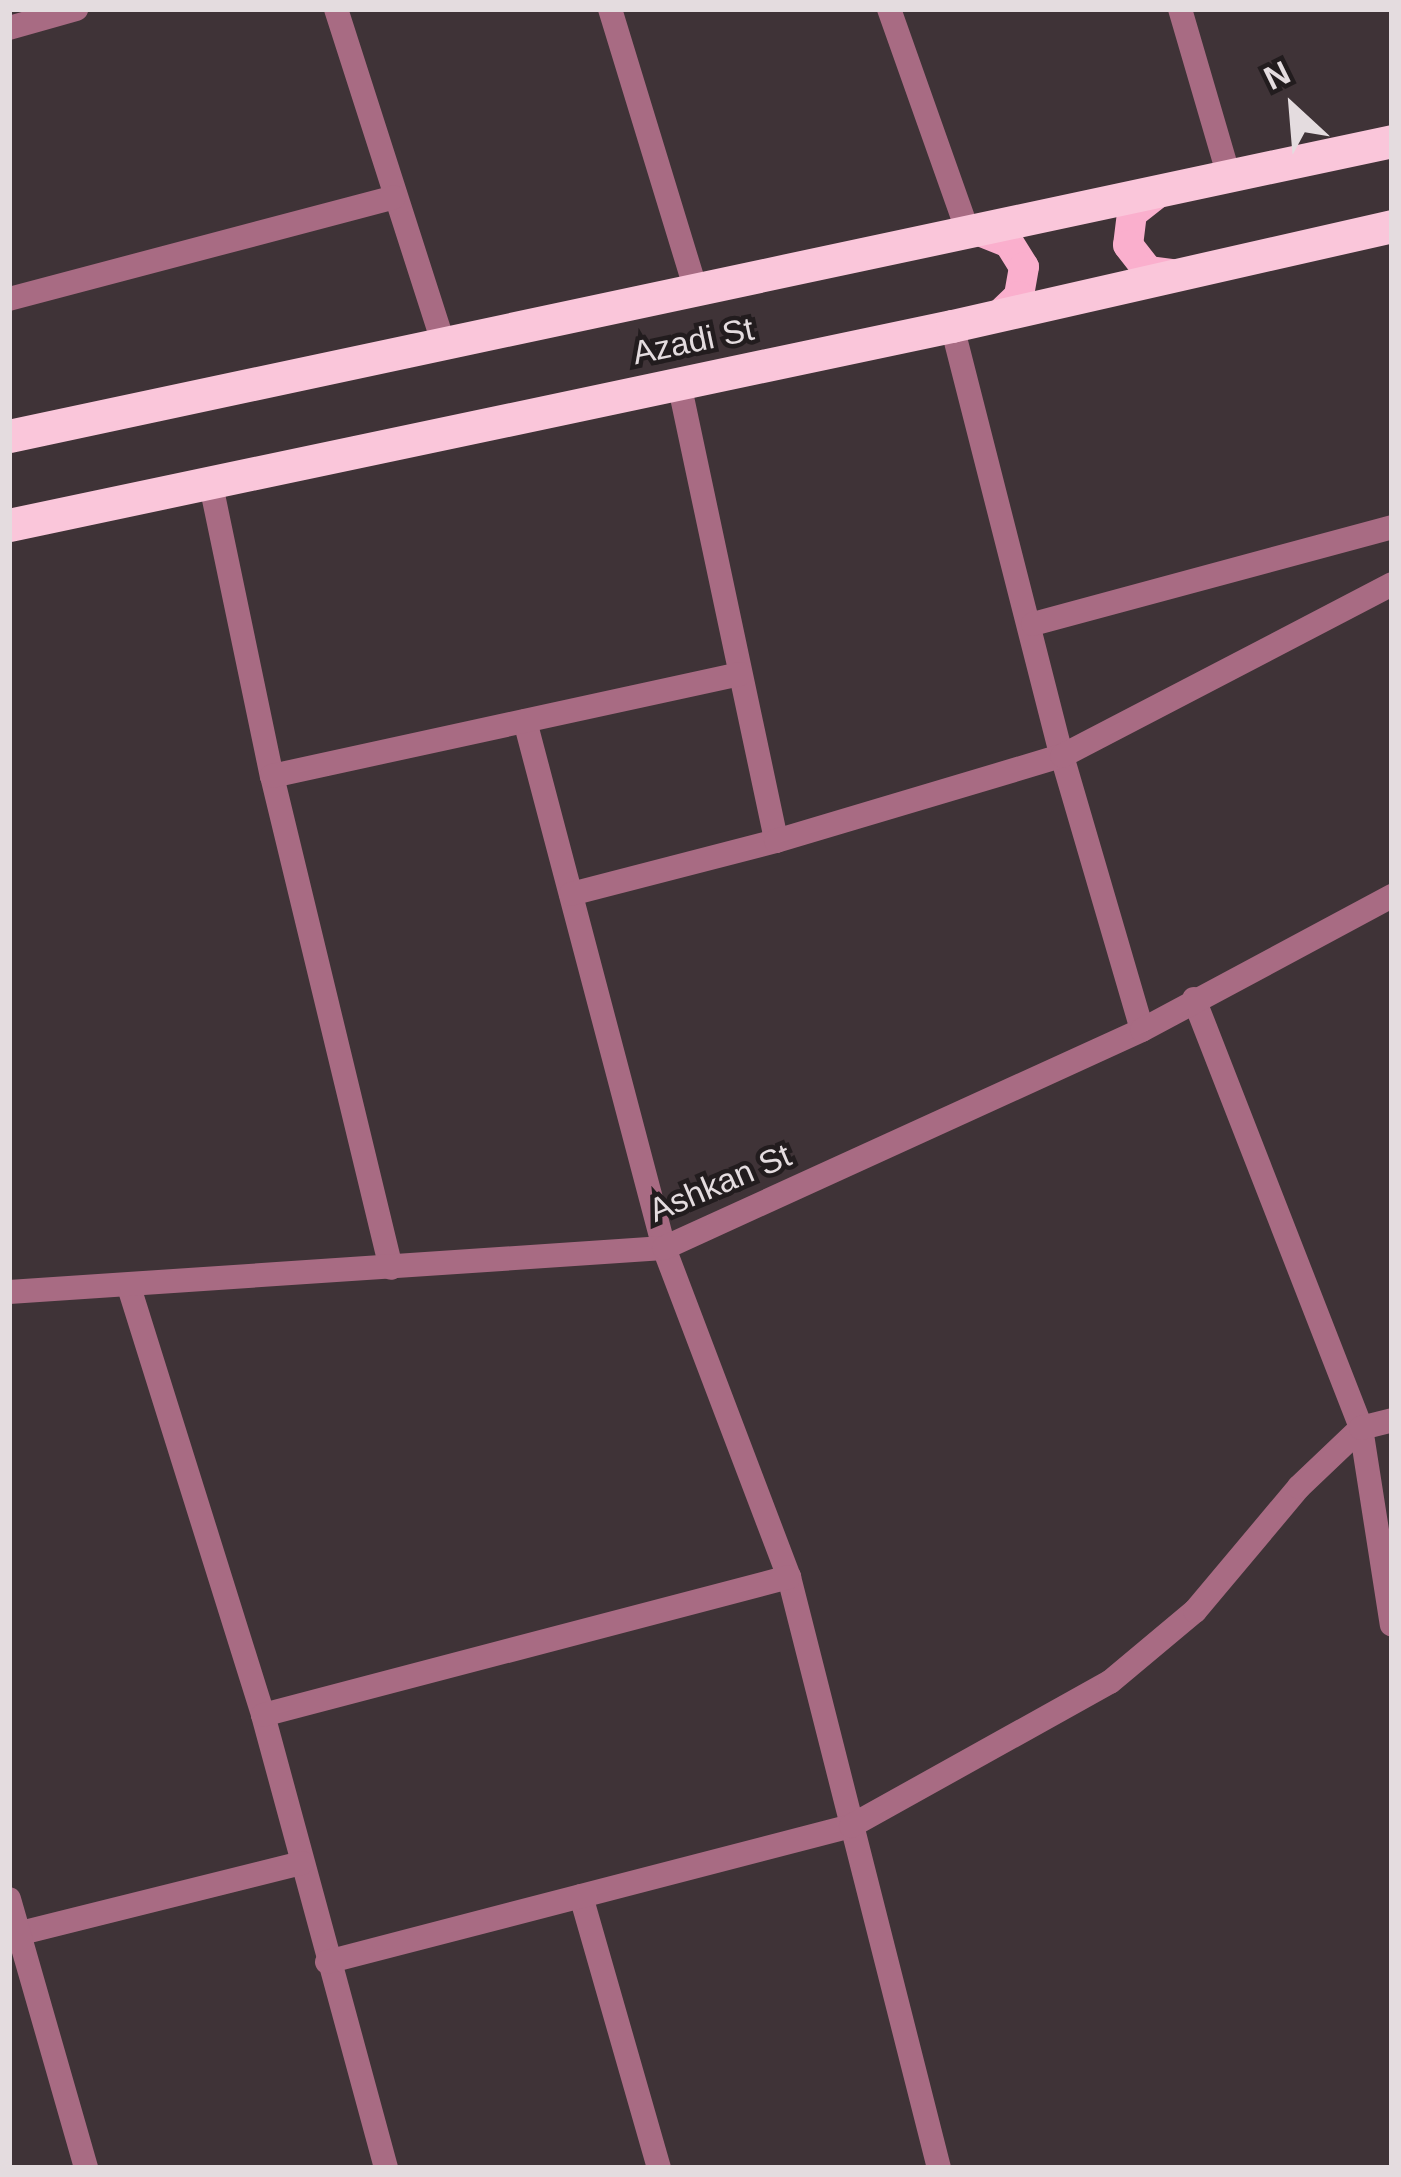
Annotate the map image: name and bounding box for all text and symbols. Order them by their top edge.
north arrow [1233,48,1353,168]
text: N [1258,53,1296,97]
street label: Azadi St [629,309,757,373]
street label: Ashkan St [643,1135,797,1231]

